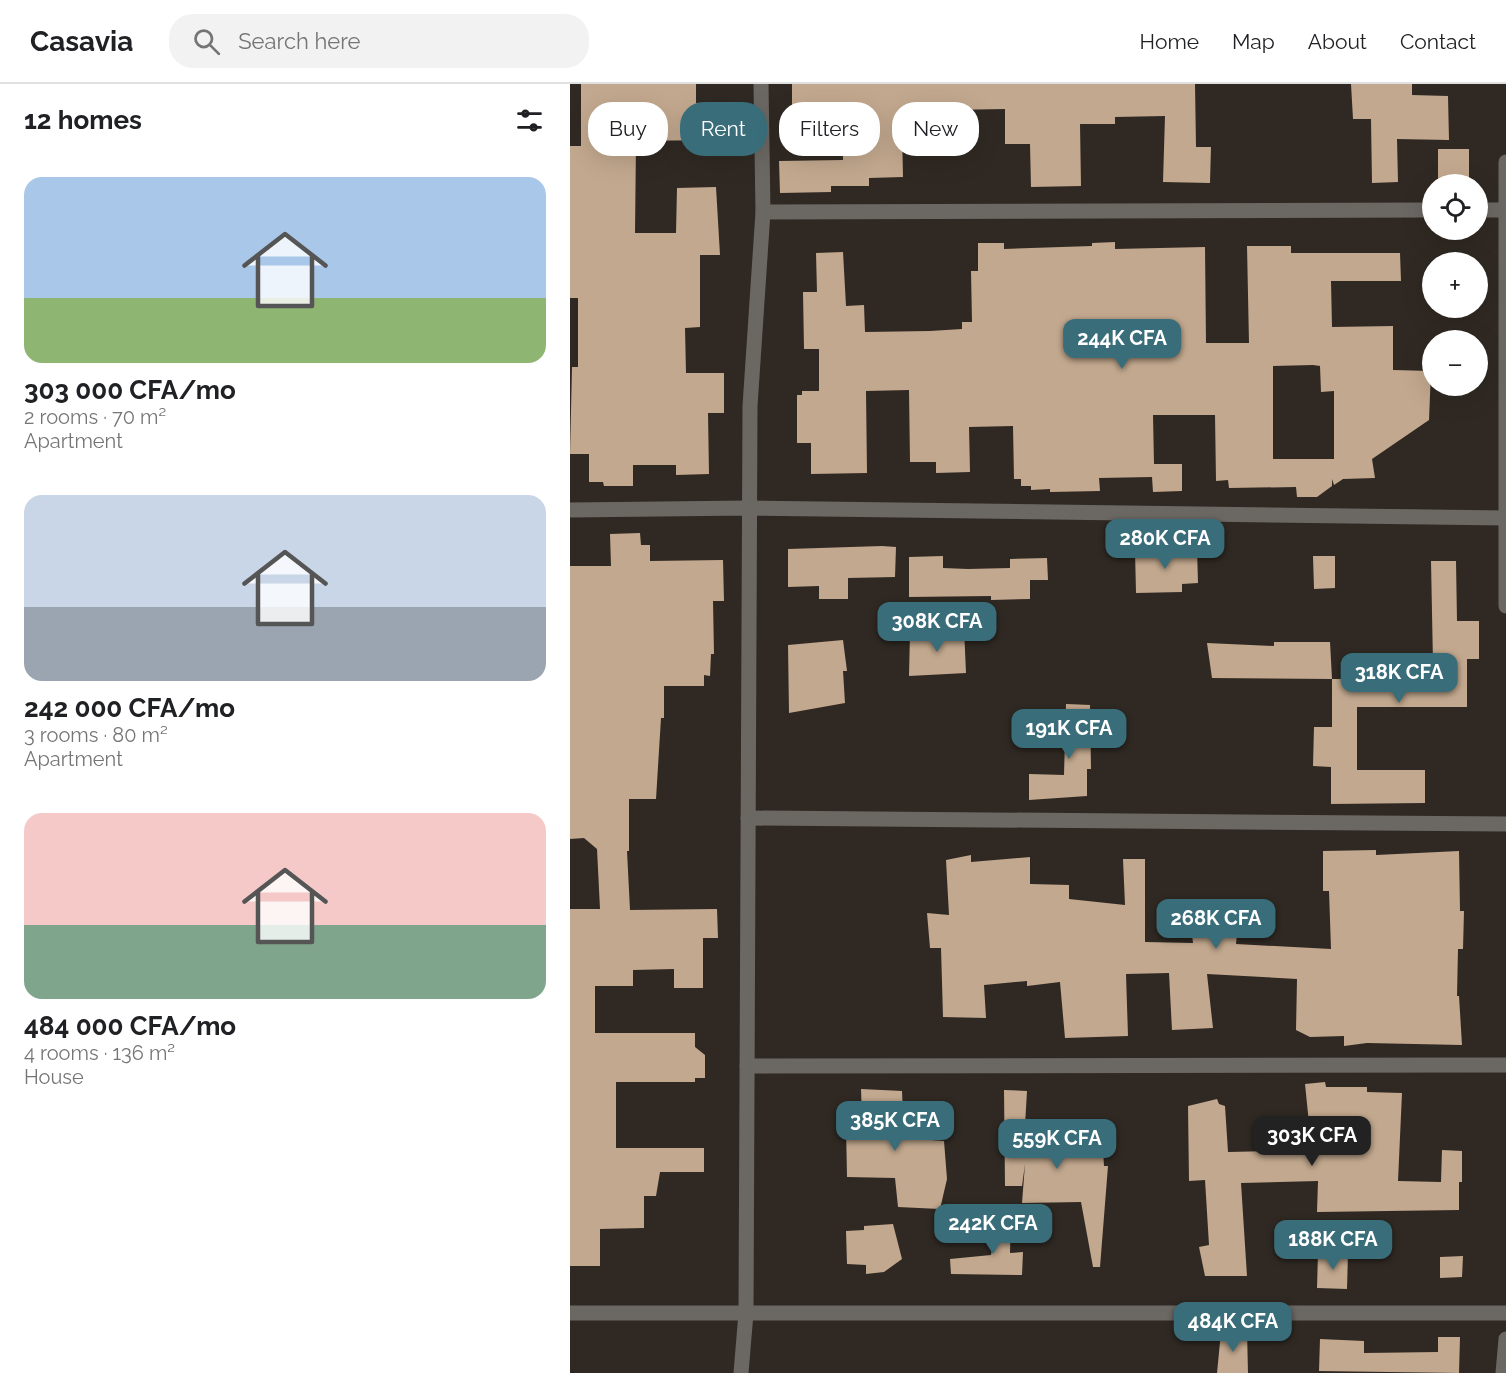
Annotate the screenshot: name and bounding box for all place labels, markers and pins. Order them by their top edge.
pin: 244K CFA [1060,319,1184,370]
pin: 280K CFA [1103,519,1227,570]
pin: 308K CFA [875,602,999,653]
pin: 318K CFA [1337,653,1461,704]
pin: 191K CFA [1007,709,1131,760]
pin: 268K CFA [1154,899,1278,950]
pin: 385K CFA [833,1101,957,1152]
pin: 303K CFA [1250,1116,1374,1167]
pin: 559K CFA [995,1119,1119,1170]
pin: 242K CFA [931,1204,1055,1255]
pin: 188K CFA [1271,1220,1395,1271]
pin: 484K CFA [1171,1302,1295,1353]

